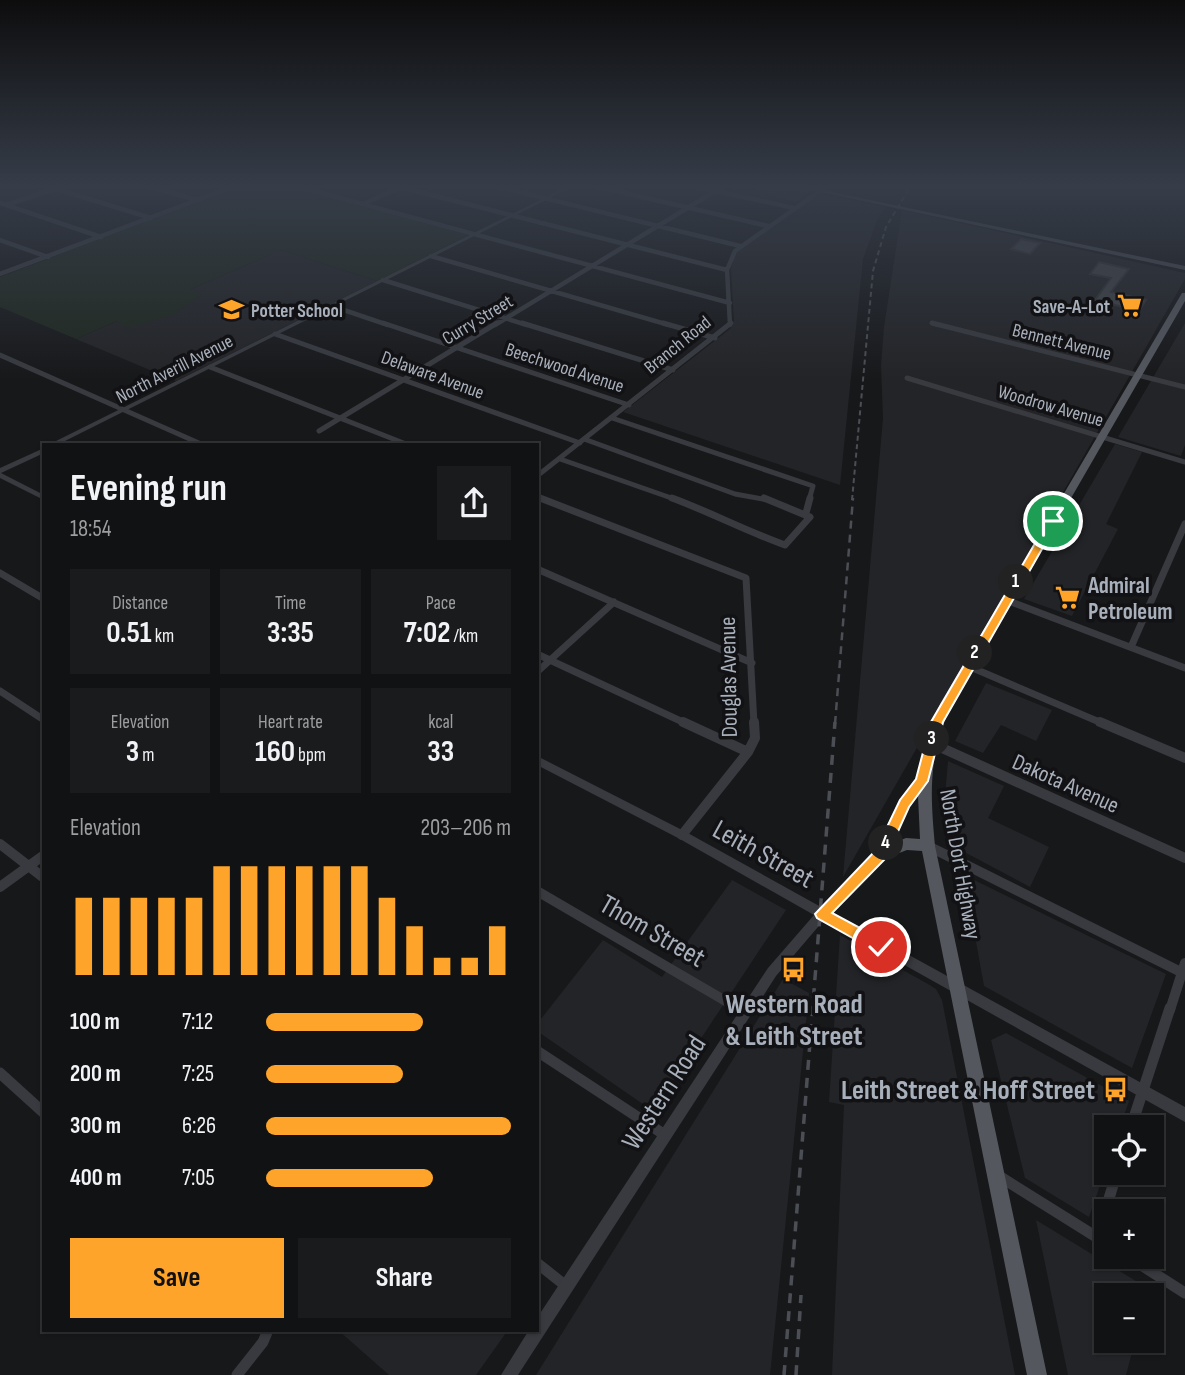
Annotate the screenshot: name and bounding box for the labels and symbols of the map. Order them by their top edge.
street label: Curry Street [438,290,518,350]
supermarket icon: Save-A-Lot [1116,292,1144,320]
school or university icon: Potter School [217,296,245,324]
place label: Save-A-Lot [1033,296,1110,319]
place label: Potter School [251,300,343,323]
street label: Branch Road [640,311,716,379]
street label: Bennett Avenue [1010,319,1113,366]
street label: North Averill Avenue [112,330,237,409]
street label: Beechwood Avenue [502,338,627,398]
street label: Delaware Avenue [378,346,487,405]
street label: Woodrow Avenue [995,380,1106,432]
pin [1023,491,1083,551]
pin: 1 [998,564,1034,600]
place label: Admiral Petroleum [1087,572,1172,626]
supermarket icon: Admiral Petroleum [1054,584,1082,612]
street label: Douglas Avenue [714,616,744,738]
pin: 2 [958,636,992,670]
pin: 3 [914,722,950,756]
street label: Dakota Avenue [1008,748,1123,820]
street label: North Dort Highway [933,787,987,942]
street label: Leith Street [707,813,820,896]
pin: 4 [868,826,903,860]
street label: Thom Street [594,888,711,975]
pin [851,917,911,977]
bus stop icon: Western Road & Leith Street [780,955,808,983]
place label: Western Road & Leith Street [725,988,863,1053]
street label: Western Road [615,1029,713,1156]
place label: Leith Street & Hoff Street [841,1074,1095,1107]
bus stop icon: Leith Street & Hoff Street [1101,1075,1129,1103]

